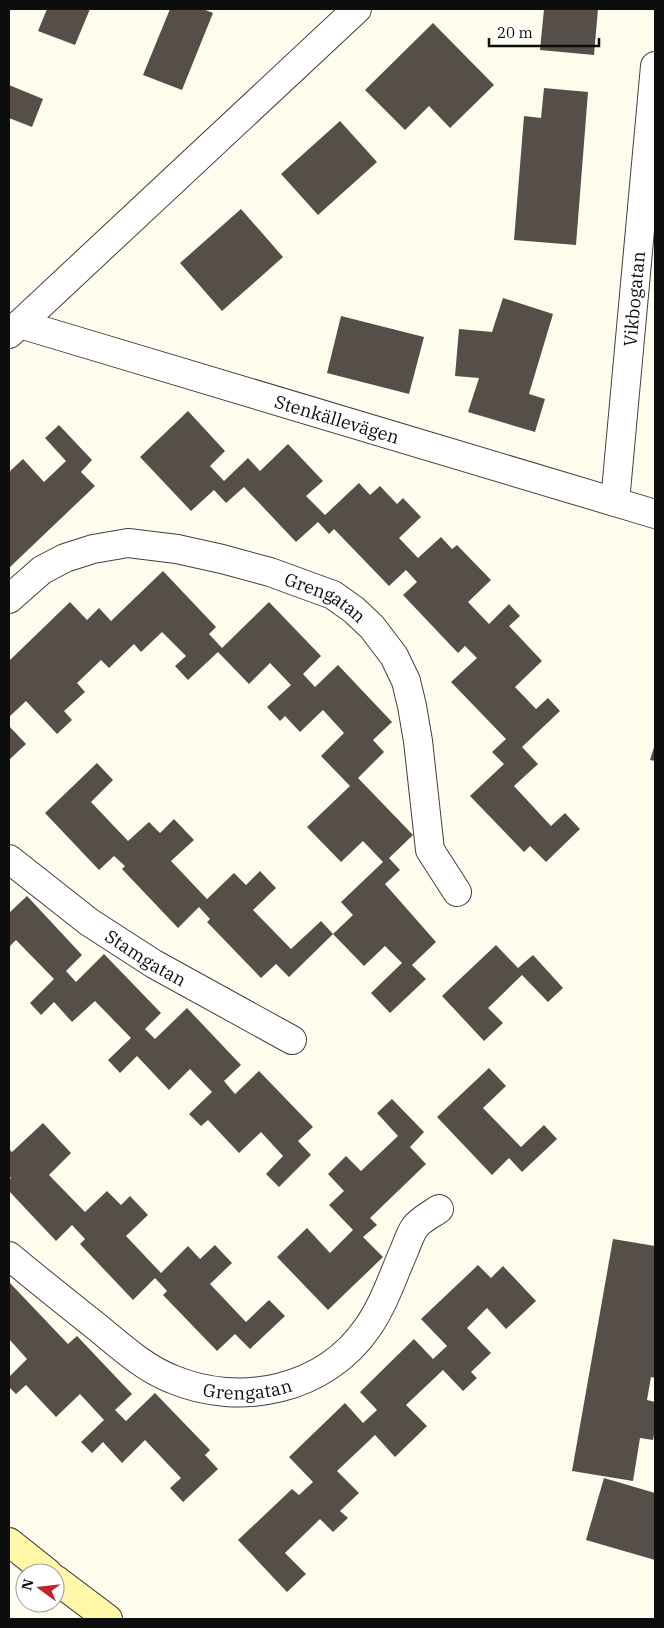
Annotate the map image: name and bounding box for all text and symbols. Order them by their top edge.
scale bar [489,15,599,47]
text: 20 m [497,23,533,42]
street label: Vikbogatan [618,250,649,348]
street label: Stenkällevägen [272,389,402,448]
street label: Grengatan [281,567,371,627]
street label: Stamgatan [101,924,190,991]
street label: Grengatan [201,1373,294,1404]
north arrow [15,1563,65,1613]
text: N [17,1577,38,1592]

